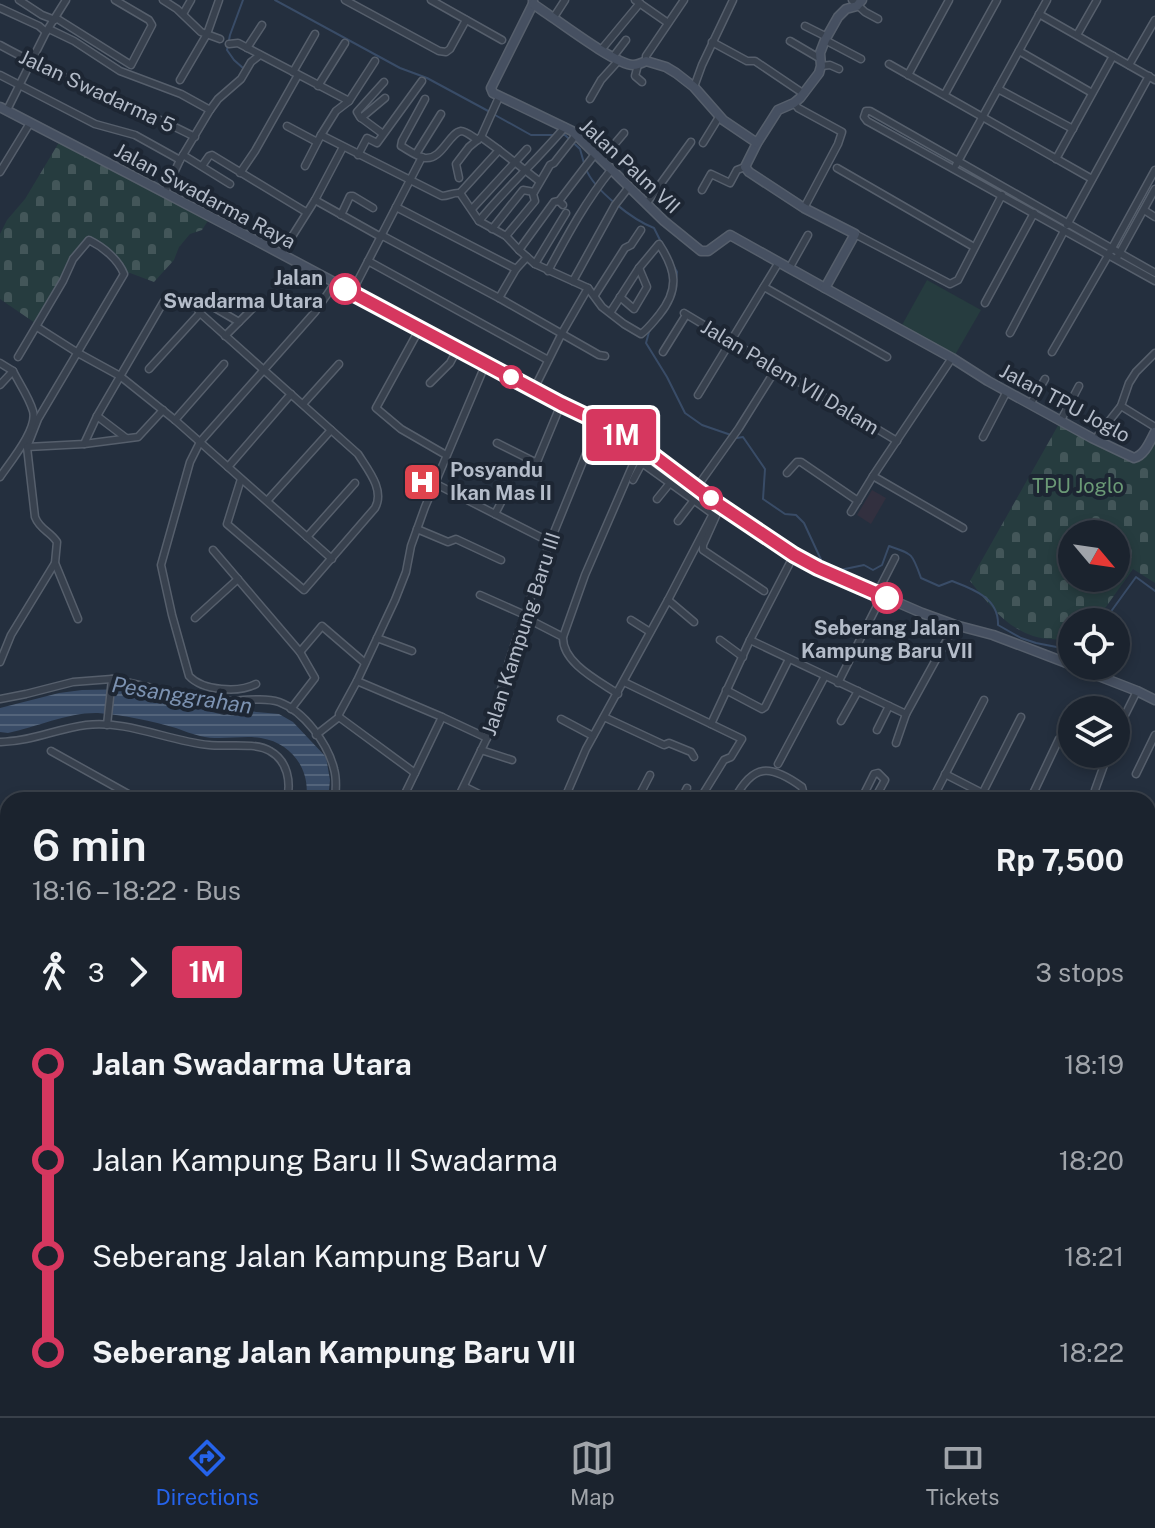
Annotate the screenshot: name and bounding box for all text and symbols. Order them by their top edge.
street label: Jalan Swadarma 5 [15,44,179,138]
street label: Jalan Palm VII [575,113,685,219]
street label: Jalan Swadarma Raya [110,138,300,254]
place label: Jalan Swadarma Utara [163,266,323,313]
marker: Jalan Swadarma Utara [330,274,360,304]
street label: Jalan Palem VII Dalam [697,314,883,440]
street label: Jalan TPU Joglo [996,359,1134,447]
unlabelled marker [500,366,522,388]
line badge: 1M [585,409,657,461]
text: 1M [602,418,640,451]
place label: Posyandu Ikan Mas II [450,458,552,505]
hospital icon: Posyandu Ikan Mas II [401,461,443,503]
park label: TPU Joglo [1032,474,1124,498]
unlabelled marker [700,487,722,509]
north arrow [1058,520,1130,592]
map controls [1058,520,1130,768]
street label: Jalan Kampung Baru III [477,529,565,739]
marker: Seberang Jalan Kampung Baru VII [872,583,902,613]
button: locate [1058,608,1130,680]
place label: Seberang Jalan Kampung Baru VII [801,616,973,663]
water label: Pesanggrahan [110,671,254,719]
button: layers [1058,696,1130,768]
text: 6 min [32,819,147,871]
text: Rp 7,500 [996,842,1124,878]
text: 18:16 – 18:22 · Bus [32,875,241,906]
icon: walk [32,950,76,994]
icon: forward [116,950,160,994]
text: 1M [188,955,226,988]
text: 3 [88,957,104,988]
text: 3 stops [1035,957,1124,988]
text: Jalan Swadarma Utara [92,1046,412,1082]
text: 18:19 [1064,1049,1124,1080]
text: Jalan Kampung Baru II Swadarma [92,1142,558,1178]
text: 18:20 [1059,1145,1124,1176]
text: Seberang Jalan Kampung Baru V [92,1238,547,1274]
text: 18:21 [1064,1241,1124,1272]
text: Seberang Jalan Kampung Baru VII [92,1334,576,1370]
text: 18:22 [1059,1337,1124,1368]
tab: Directions [156,1436,259,1510]
tab: Map [570,1436,615,1510]
tab: Tickets [926,1436,999,1510]

